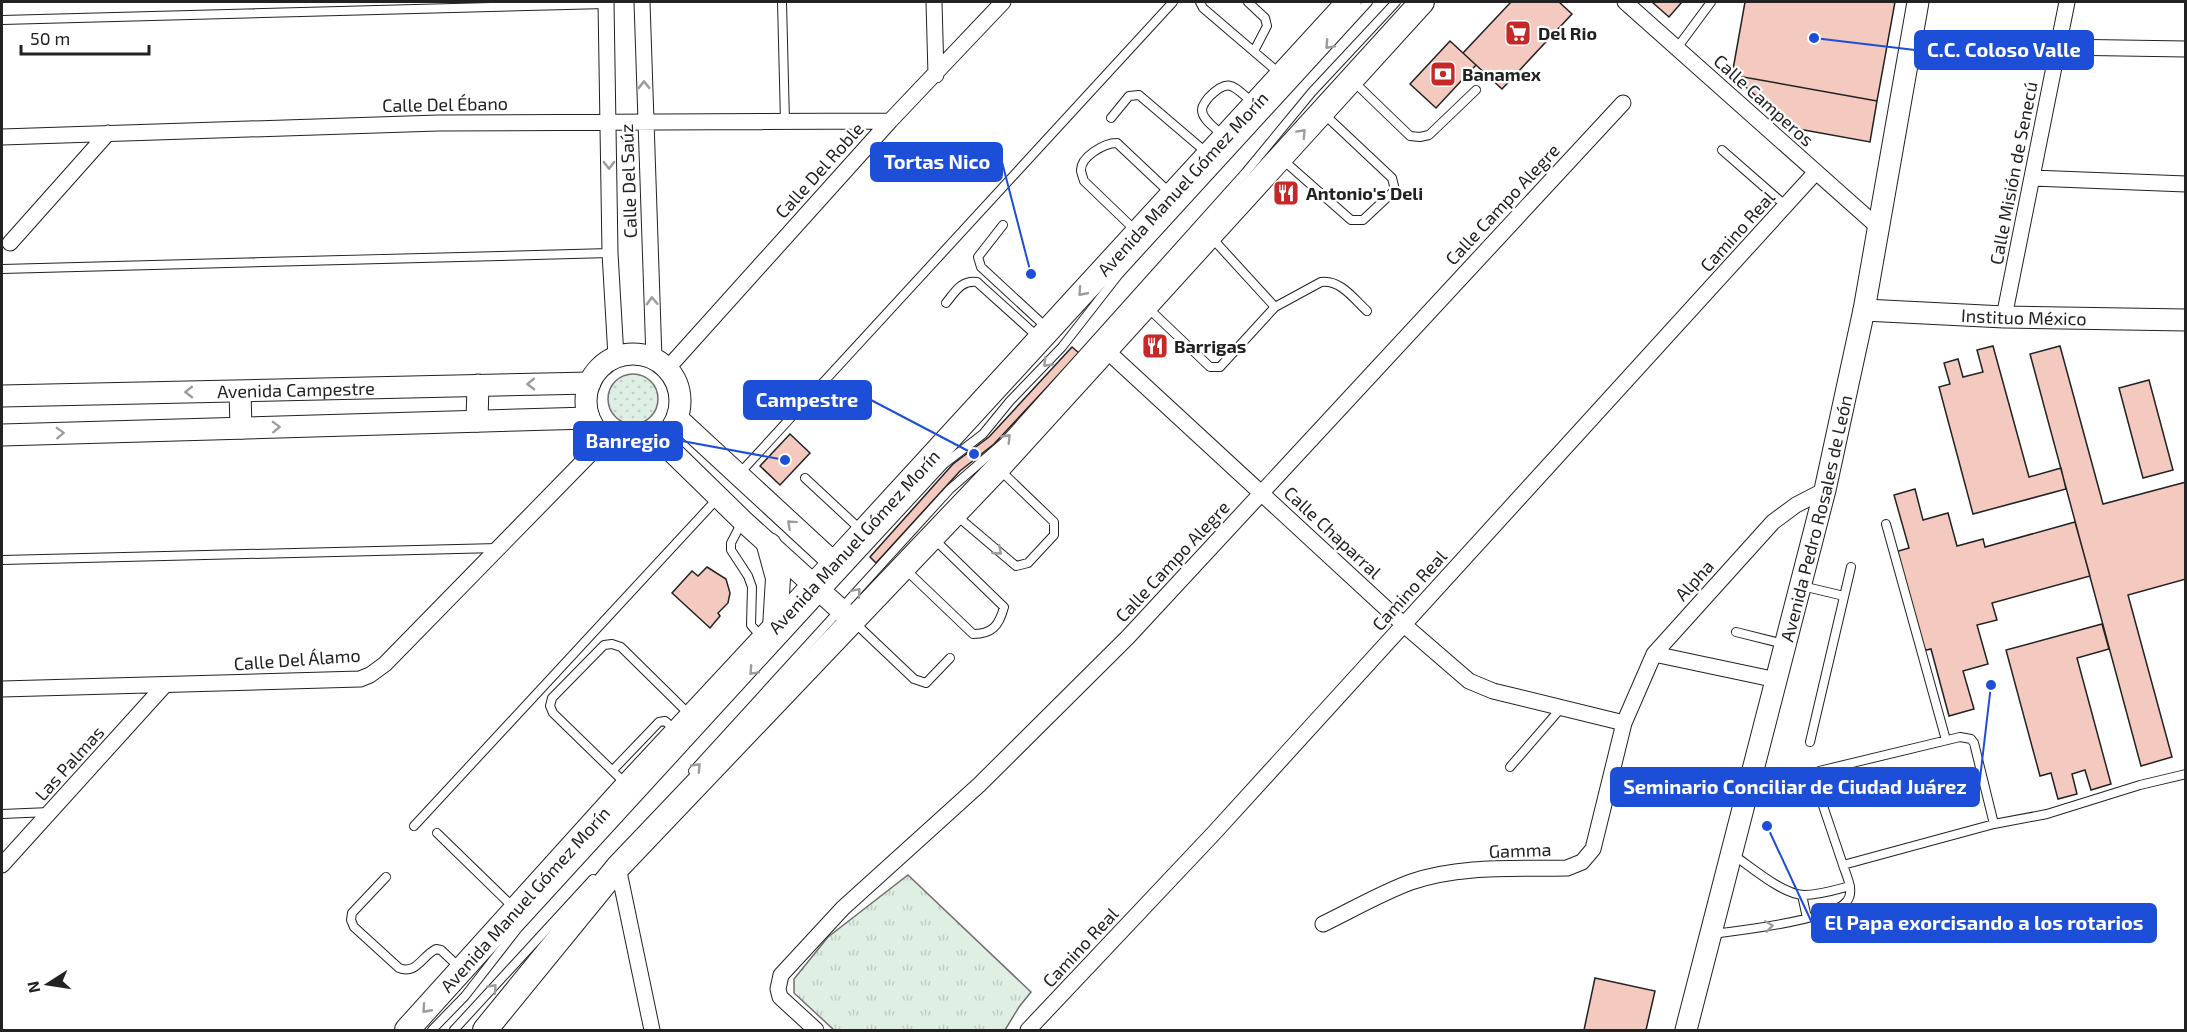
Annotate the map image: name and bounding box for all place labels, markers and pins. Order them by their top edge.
supermarket icon: Del Rio [1503,18,1533,48]
place label: Del Rio [1538,22,1597,44]
callout: C.C. Coloso Valle [1915,31,2093,69]
bank icon: Banamex [1428,59,1458,89]
place label: Banamex [1462,63,1542,85]
callout: Tortas Nico [871,143,1002,181]
restaurant icon: Antonio's Deli [1271,178,1301,208]
place label: Antonio's Deli [1306,182,1423,204]
restaurant icon: Barrigas [1140,331,1170,361]
place label: Barrigas [1174,335,1246,357]
callout: Campestre [744,381,871,419]
callout: Banregio [574,422,682,460]
callout: Seminario Conciliar de Ciudad Juárez [1611,768,1979,806]
callout: El Papa exorcisando a los rotarios [1812,904,2156,942]

